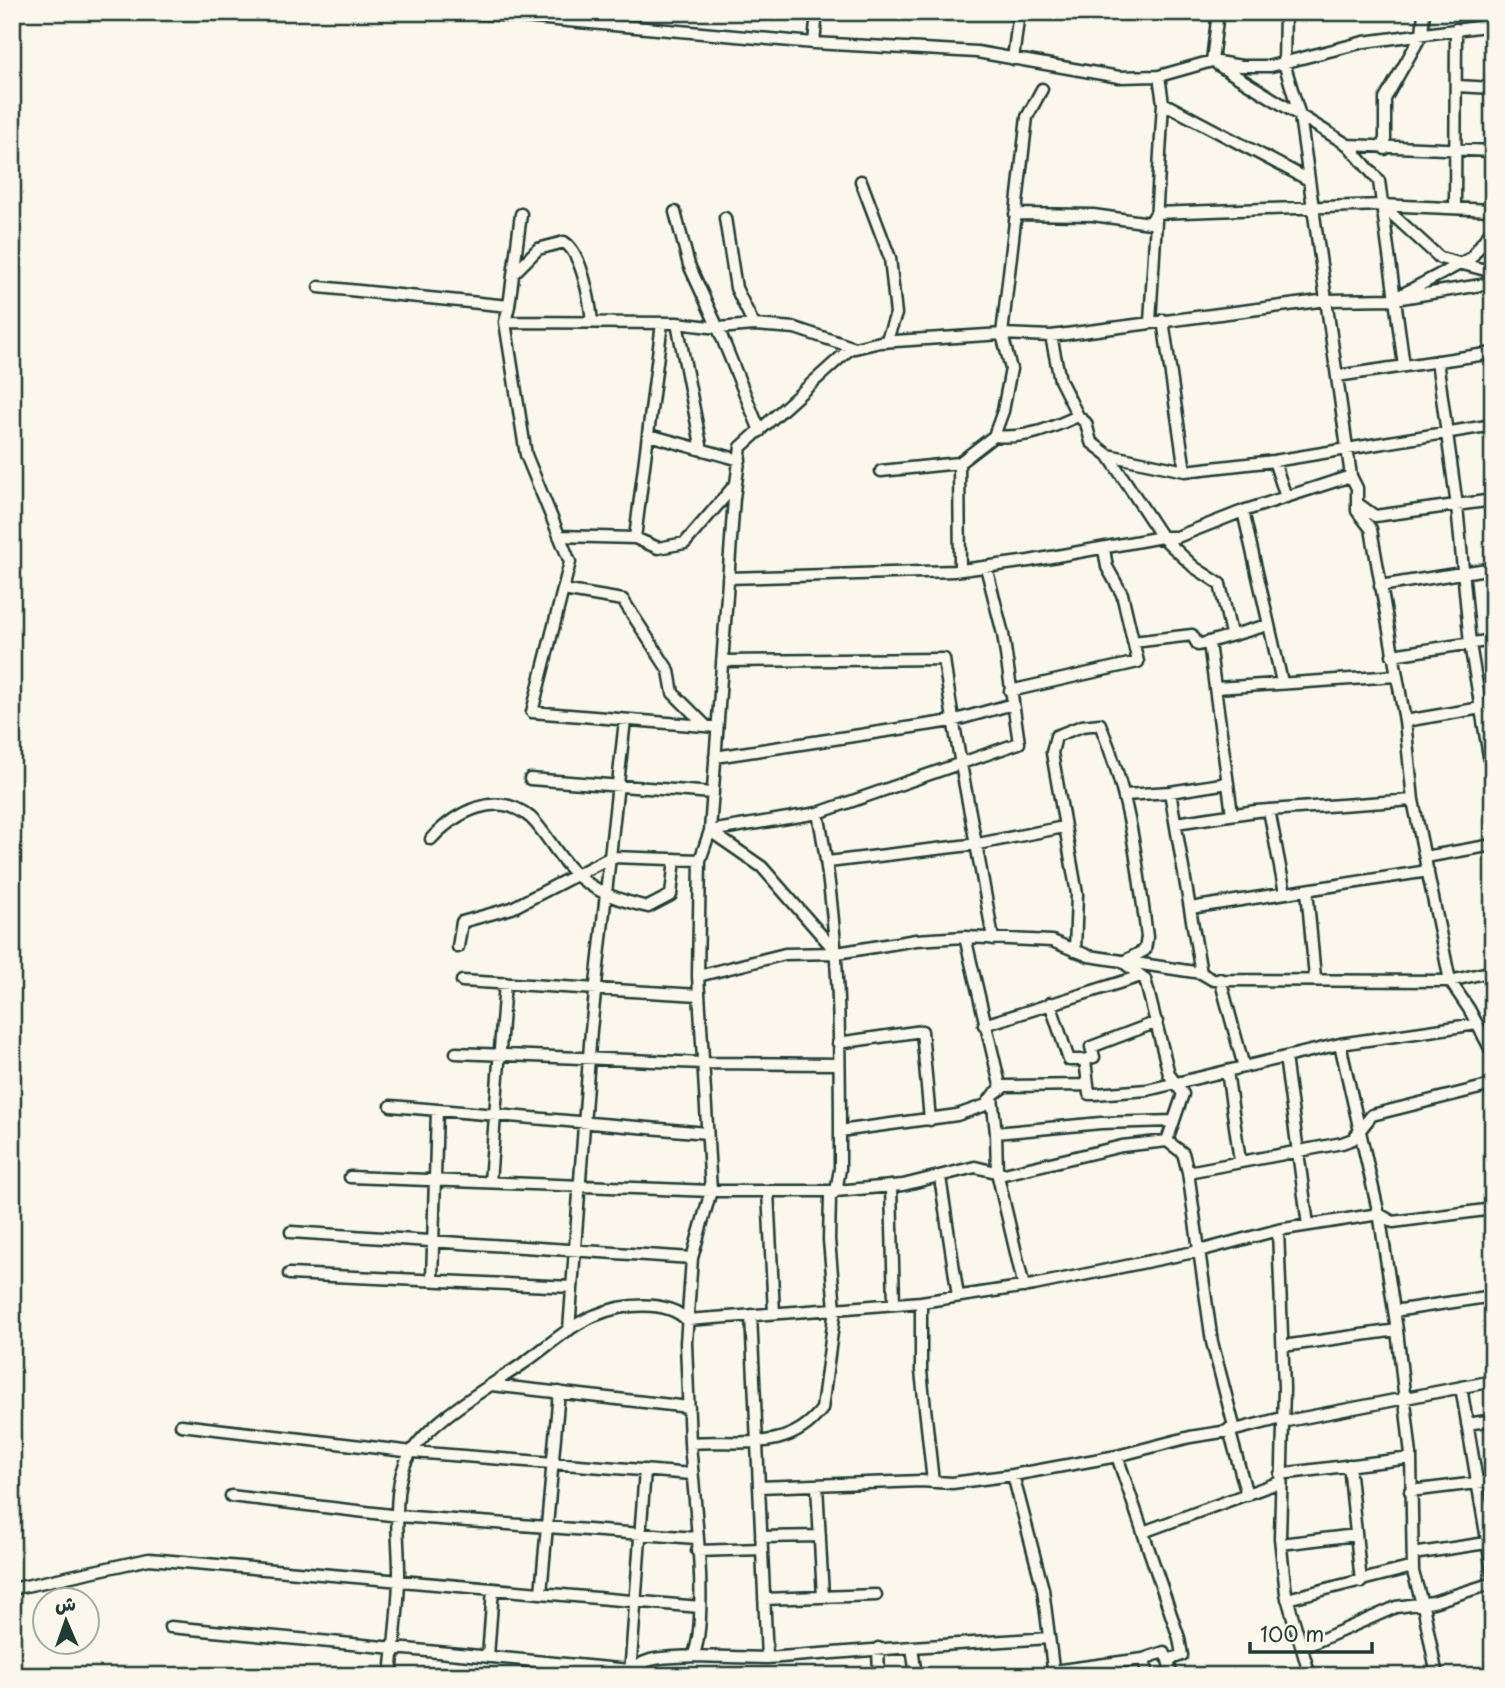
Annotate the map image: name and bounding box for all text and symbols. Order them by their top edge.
north arrow [32,1586,102,1656]
text: ش [54,1589,76,1617]
scale bar [1250,1611,1372,1655]
text: 100 m [1260,1617,1324,1649]

